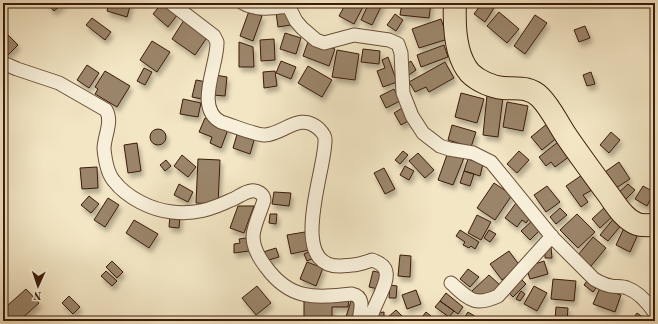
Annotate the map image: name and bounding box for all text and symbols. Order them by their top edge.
north arrow [18,266,58,306]
text: N [32,289,42,300]

